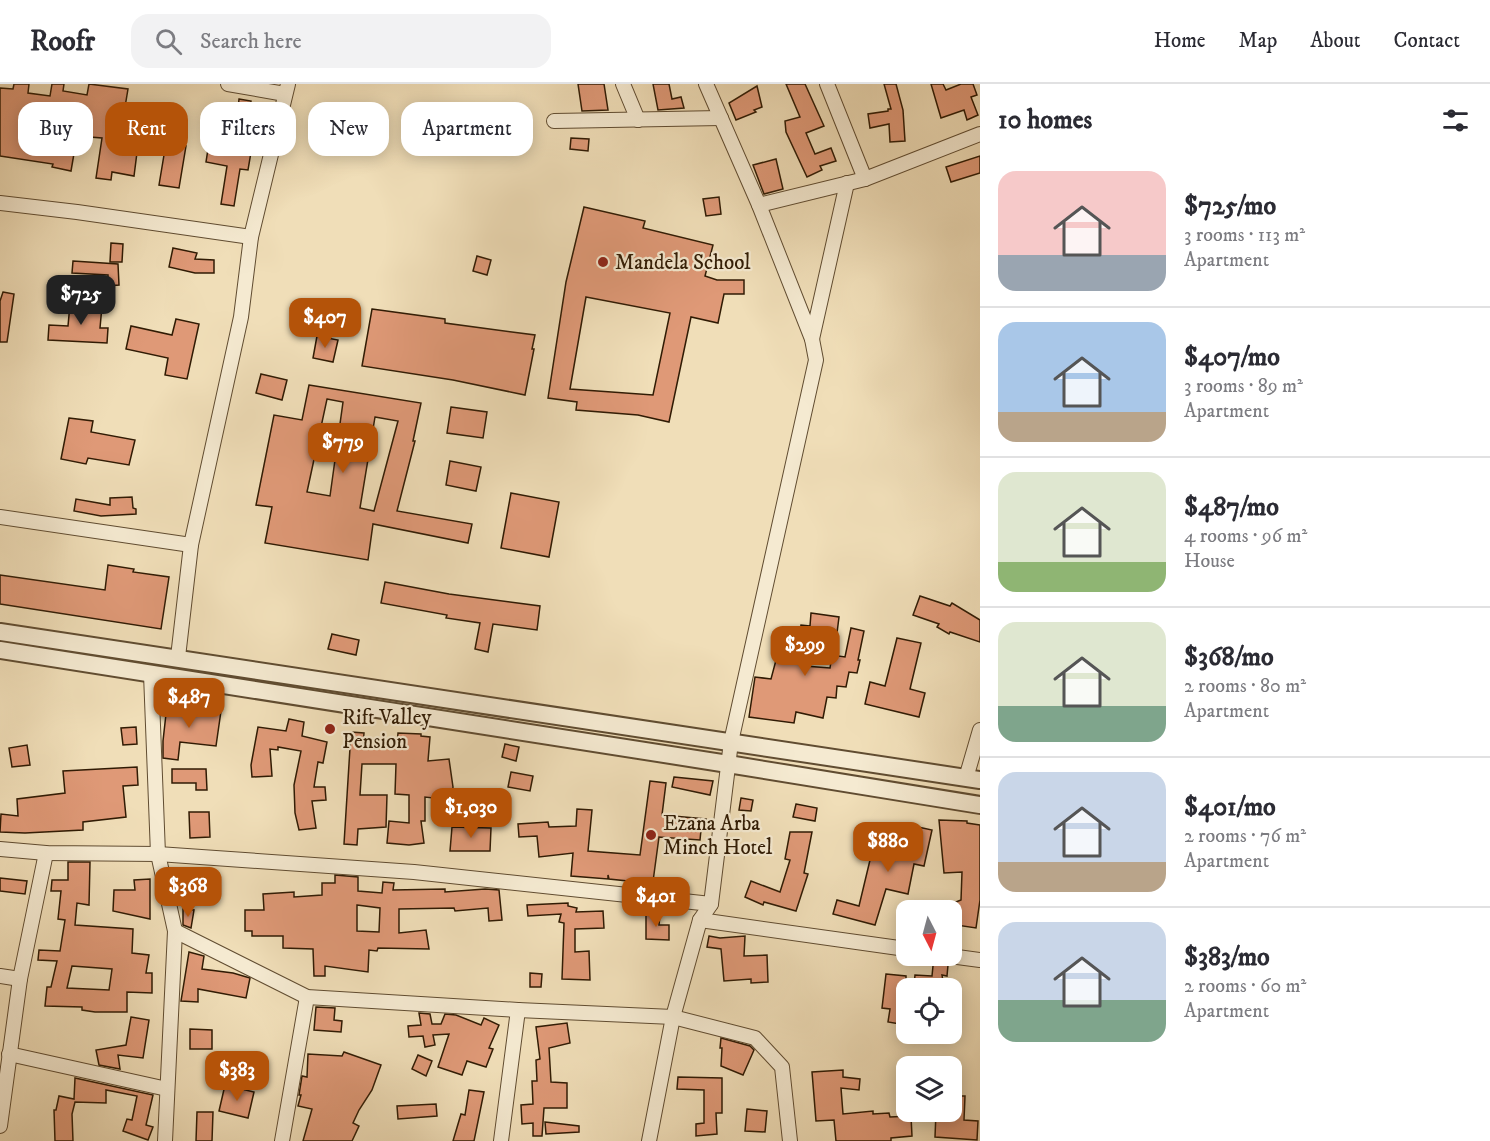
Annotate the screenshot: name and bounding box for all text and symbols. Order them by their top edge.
search box [131,14,551,68]
text: Roofr [30,24,95,59]
icon: search [152,25,185,58]
text: Search here [200,28,302,55]
text: Home [1154,28,1206,54]
text: Map [1239,28,1277,54]
text: About [1310,28,1361,54]
text: Contact [1394,28,1460,54]
chip: Buy [18,102,93,156]
chip: Rent [105,102,188,156]
chip: Filters [200,102,296,156]
chip: New [308,102,389,156]
chip: Apartment [401,102,533,156]
text: 10 homes [998,104,1092,137]
icon: filters [1439,104,1472,137]
text: $725/mo [1184,190,1276,223]
icon: home [1046,195,1118,267]
text: 3 rooms · 113 m² [1184,223,1305,248]
text: Apartment [1184,248,1269,273]
place label: Mandela School [615,250,751,276]
marker: Mandela School [596,255,610,269]
pin: $725 [45,275,117,326]
text: $725 [60,282,102,307]
pin: $407 [289,298,361,349]
text: $407 [303,305,347,330]
text: $407/mo [1184,341,1280,374]
icon: home [1046,346,1118,418]
text: 3 rooms · 89 m² [1184,374,1303,399]
text: Apartment [1184,399,1269,424]
pin: $779 [307,423,379,474]
text: $779 [322,430,364,455]
text: $487/mo [1184,491,1279,524]
icon: home [1046,496,1118,568]
text: 4 rooms · 96 m² [1184,524,1307,549]
text: House [1184,549,1235,574]
pin: $299 [769,626,841,677]
text: $299 [785,633,825,658]
text: $368/mo [1184,641,1274,674]
icon: home [1046,646,1118,718]
text: 2 rooms · 80 m² [1184,674,1306,699]
pin: $487 [153,678,225,729]
text: $487 [168,685,210,710]
text: Apartment [1184,699,1269,724]
place label: Rift Valley Pension [342,705,432,755]
marker: Rift Valley Pension [323,722,337,736]
pin: $1,030 [422,788,520,839]
text: $401/mo [1184,791,1276,824]
text: $1,030 [445,795,497,820]
icon: home [1046,796,1118,868]
place label: Ezana Arba Minch Hotel [663,811,773,861]
pin: $880 [852,822,924,873]
text: 2 rooms · 76 m² [1184,824,1306,849]
marker: Ezana Arba Minch Hotel [644,828,658,842]
text: $880 [867,829,909,854]
text: Apartment [1184,849,1269,874]
pin: $368 [152,867,224,918]
text: $368 [169,874,207,899]
pin: $401 [620,877,692,928]
text: $401 [636,884,676,909]
north arrow [896,900,962,966]
map controls [896,900,962,1122]
text: $383/mo [1184,941,1270,974]
icon: home [1046,946,1118,1018]
text: 2 rooms · 60 m² [1184,974,1306,999]
button: locate [896,978,962,1044]
text: Apartment [1184,999,1269,1024]
pin: $383 [201,1051,273,1102]
button: layers [896,1056,962,1122]
text: $383 [219,1058,255,1083]

